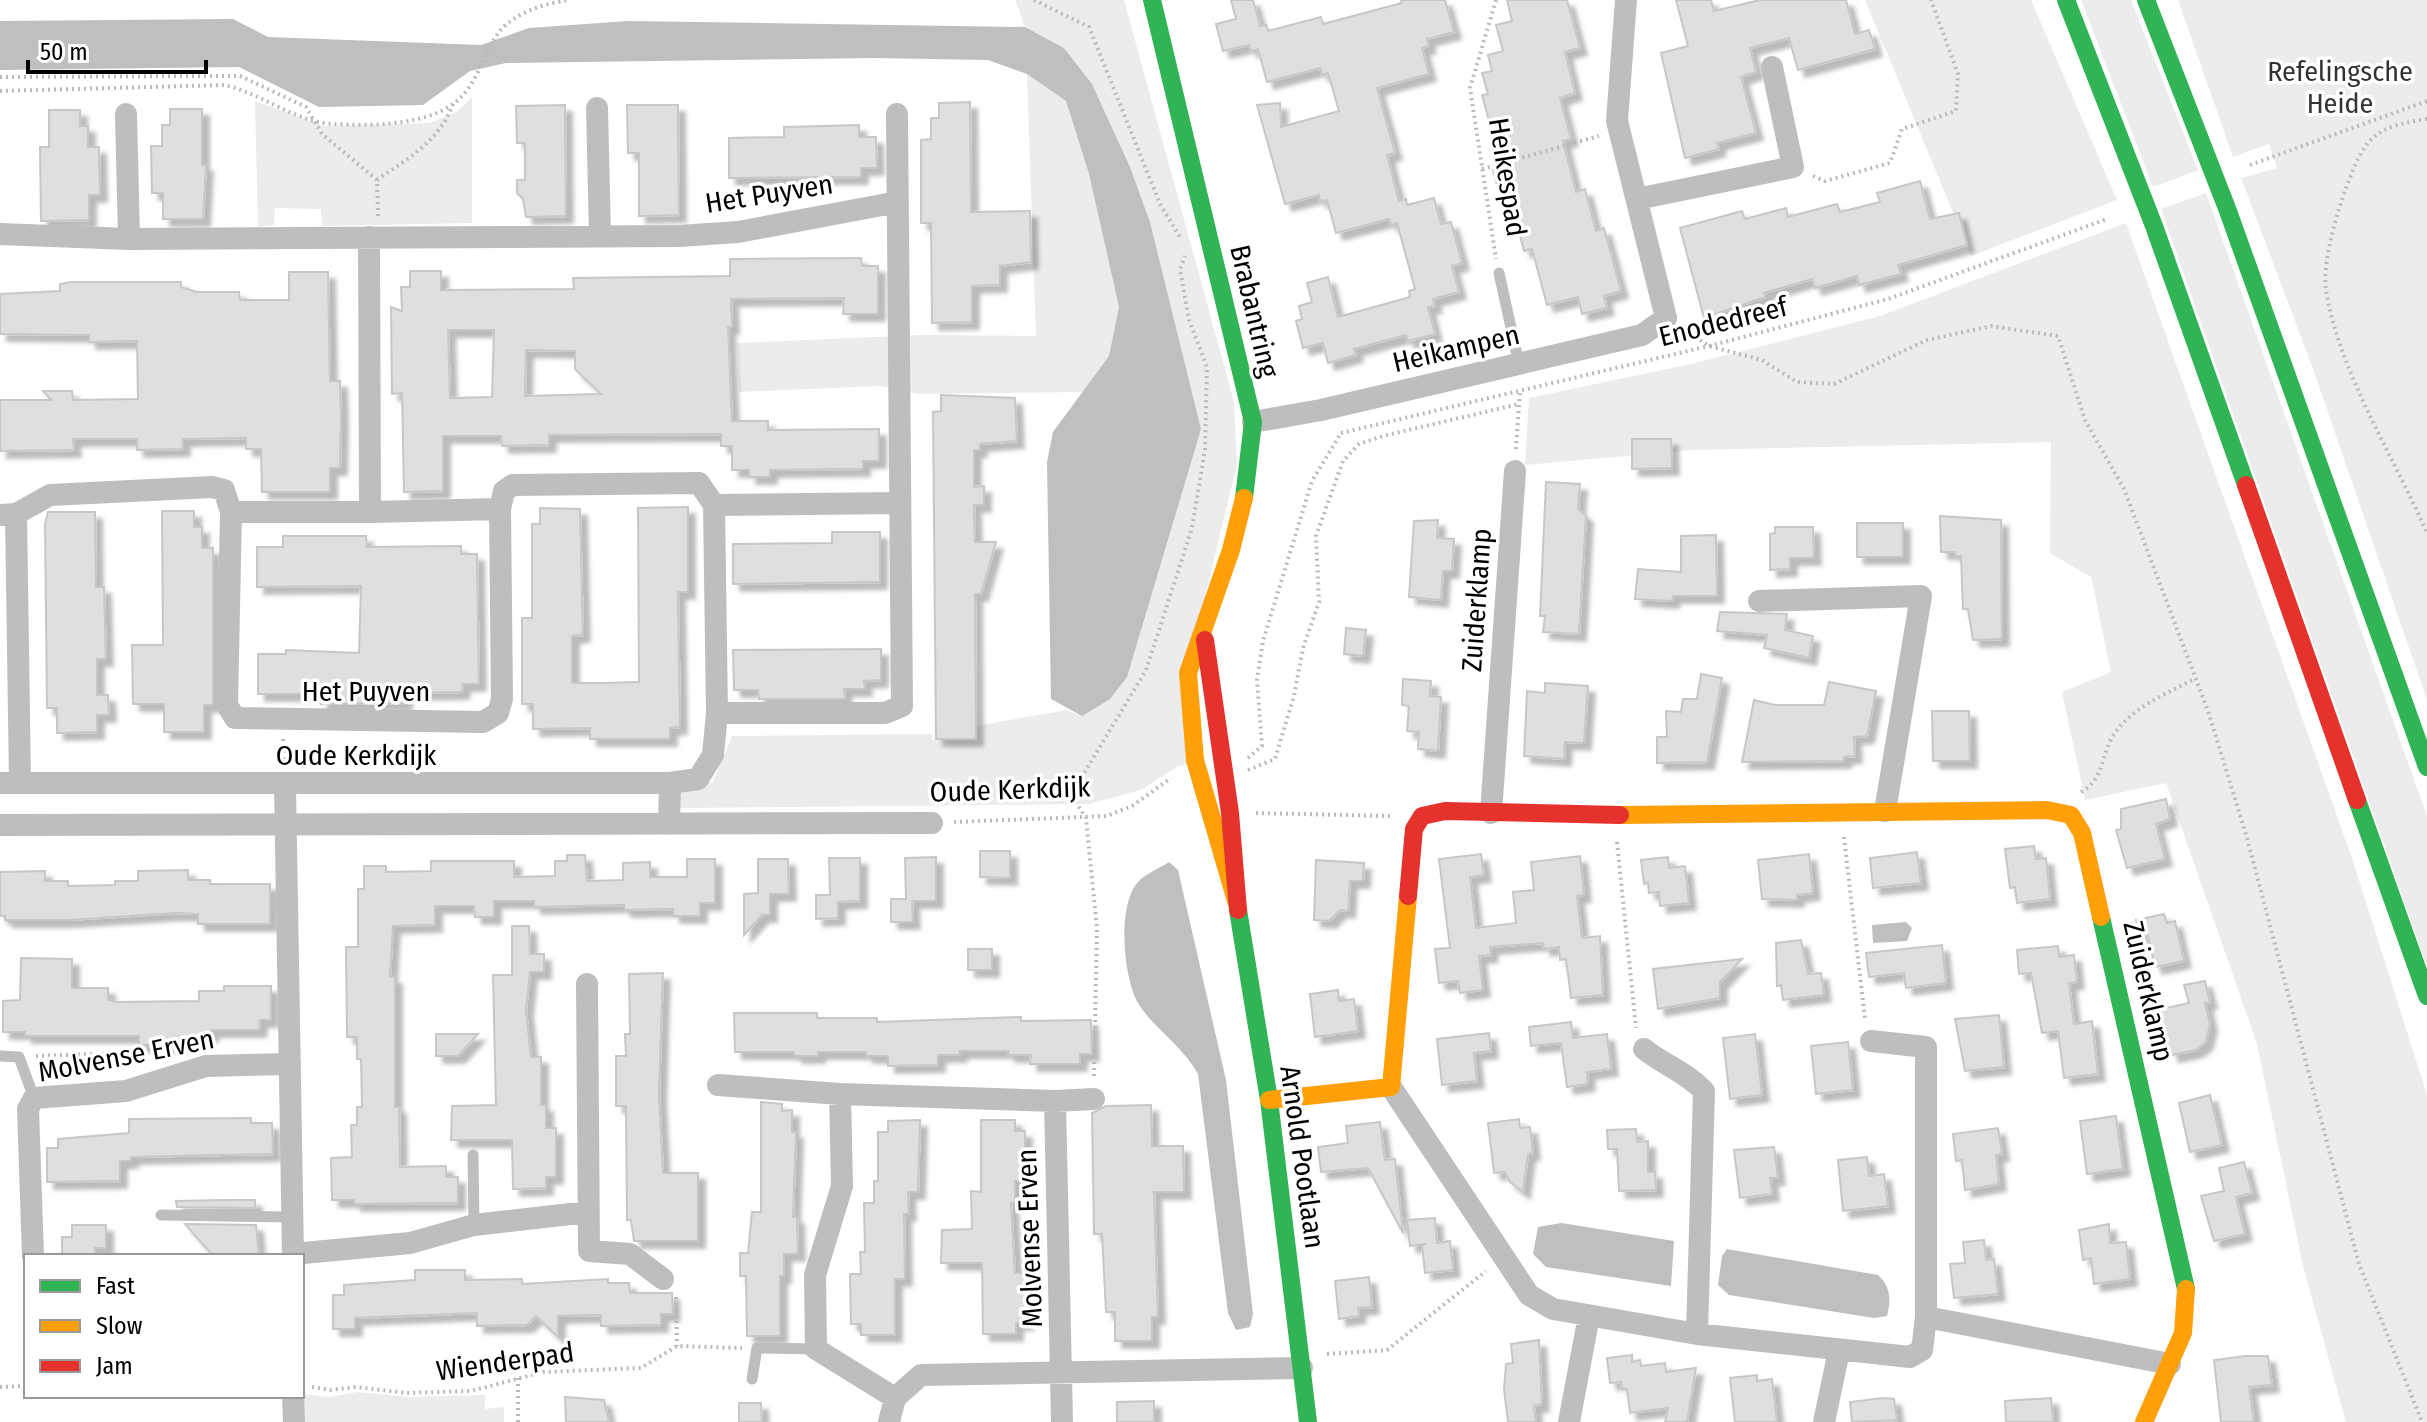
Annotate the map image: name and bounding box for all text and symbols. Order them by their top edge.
scale bar [28,24,206,74]
text: 50 m [40,38,88,66]
park label: Refelingsche Heide [2267,55,2413,120]
street label: Heikespad [1482,115,1533,239]
street label: Het Puyven [703,167,835,220]
street label: Brabantring [1223,242,1286,381]
street label: Enodedreef [1655,289,1793,353]
street label: Heikampen [1389,318,1523,379]
street label: Zuiderklamp [1455,527,1498,673]
street label: Het Puyven [302,675,430,708]
street label: Oude Kerkdijk [276,739,437,772]
street label: Oude Kerkdijk [929,770,1092,809]
street label: Zuiderklamp [2116,918,2181,1065]
street label: Molvense Erven [35,1022,217,1089]
street label: Arnold Pootlaan [1273,1064,1332,1251]
street label: Molvense Erven [1010,1148,1049,1328]
legend [24,1254,304,1398]
text: Fast [96,1272,135,1300]
text: Slow [96,1312,143,1340]
street label: Wienderpad [434,1336,576,1387]
text: Jam [96,1352,133,1380]

